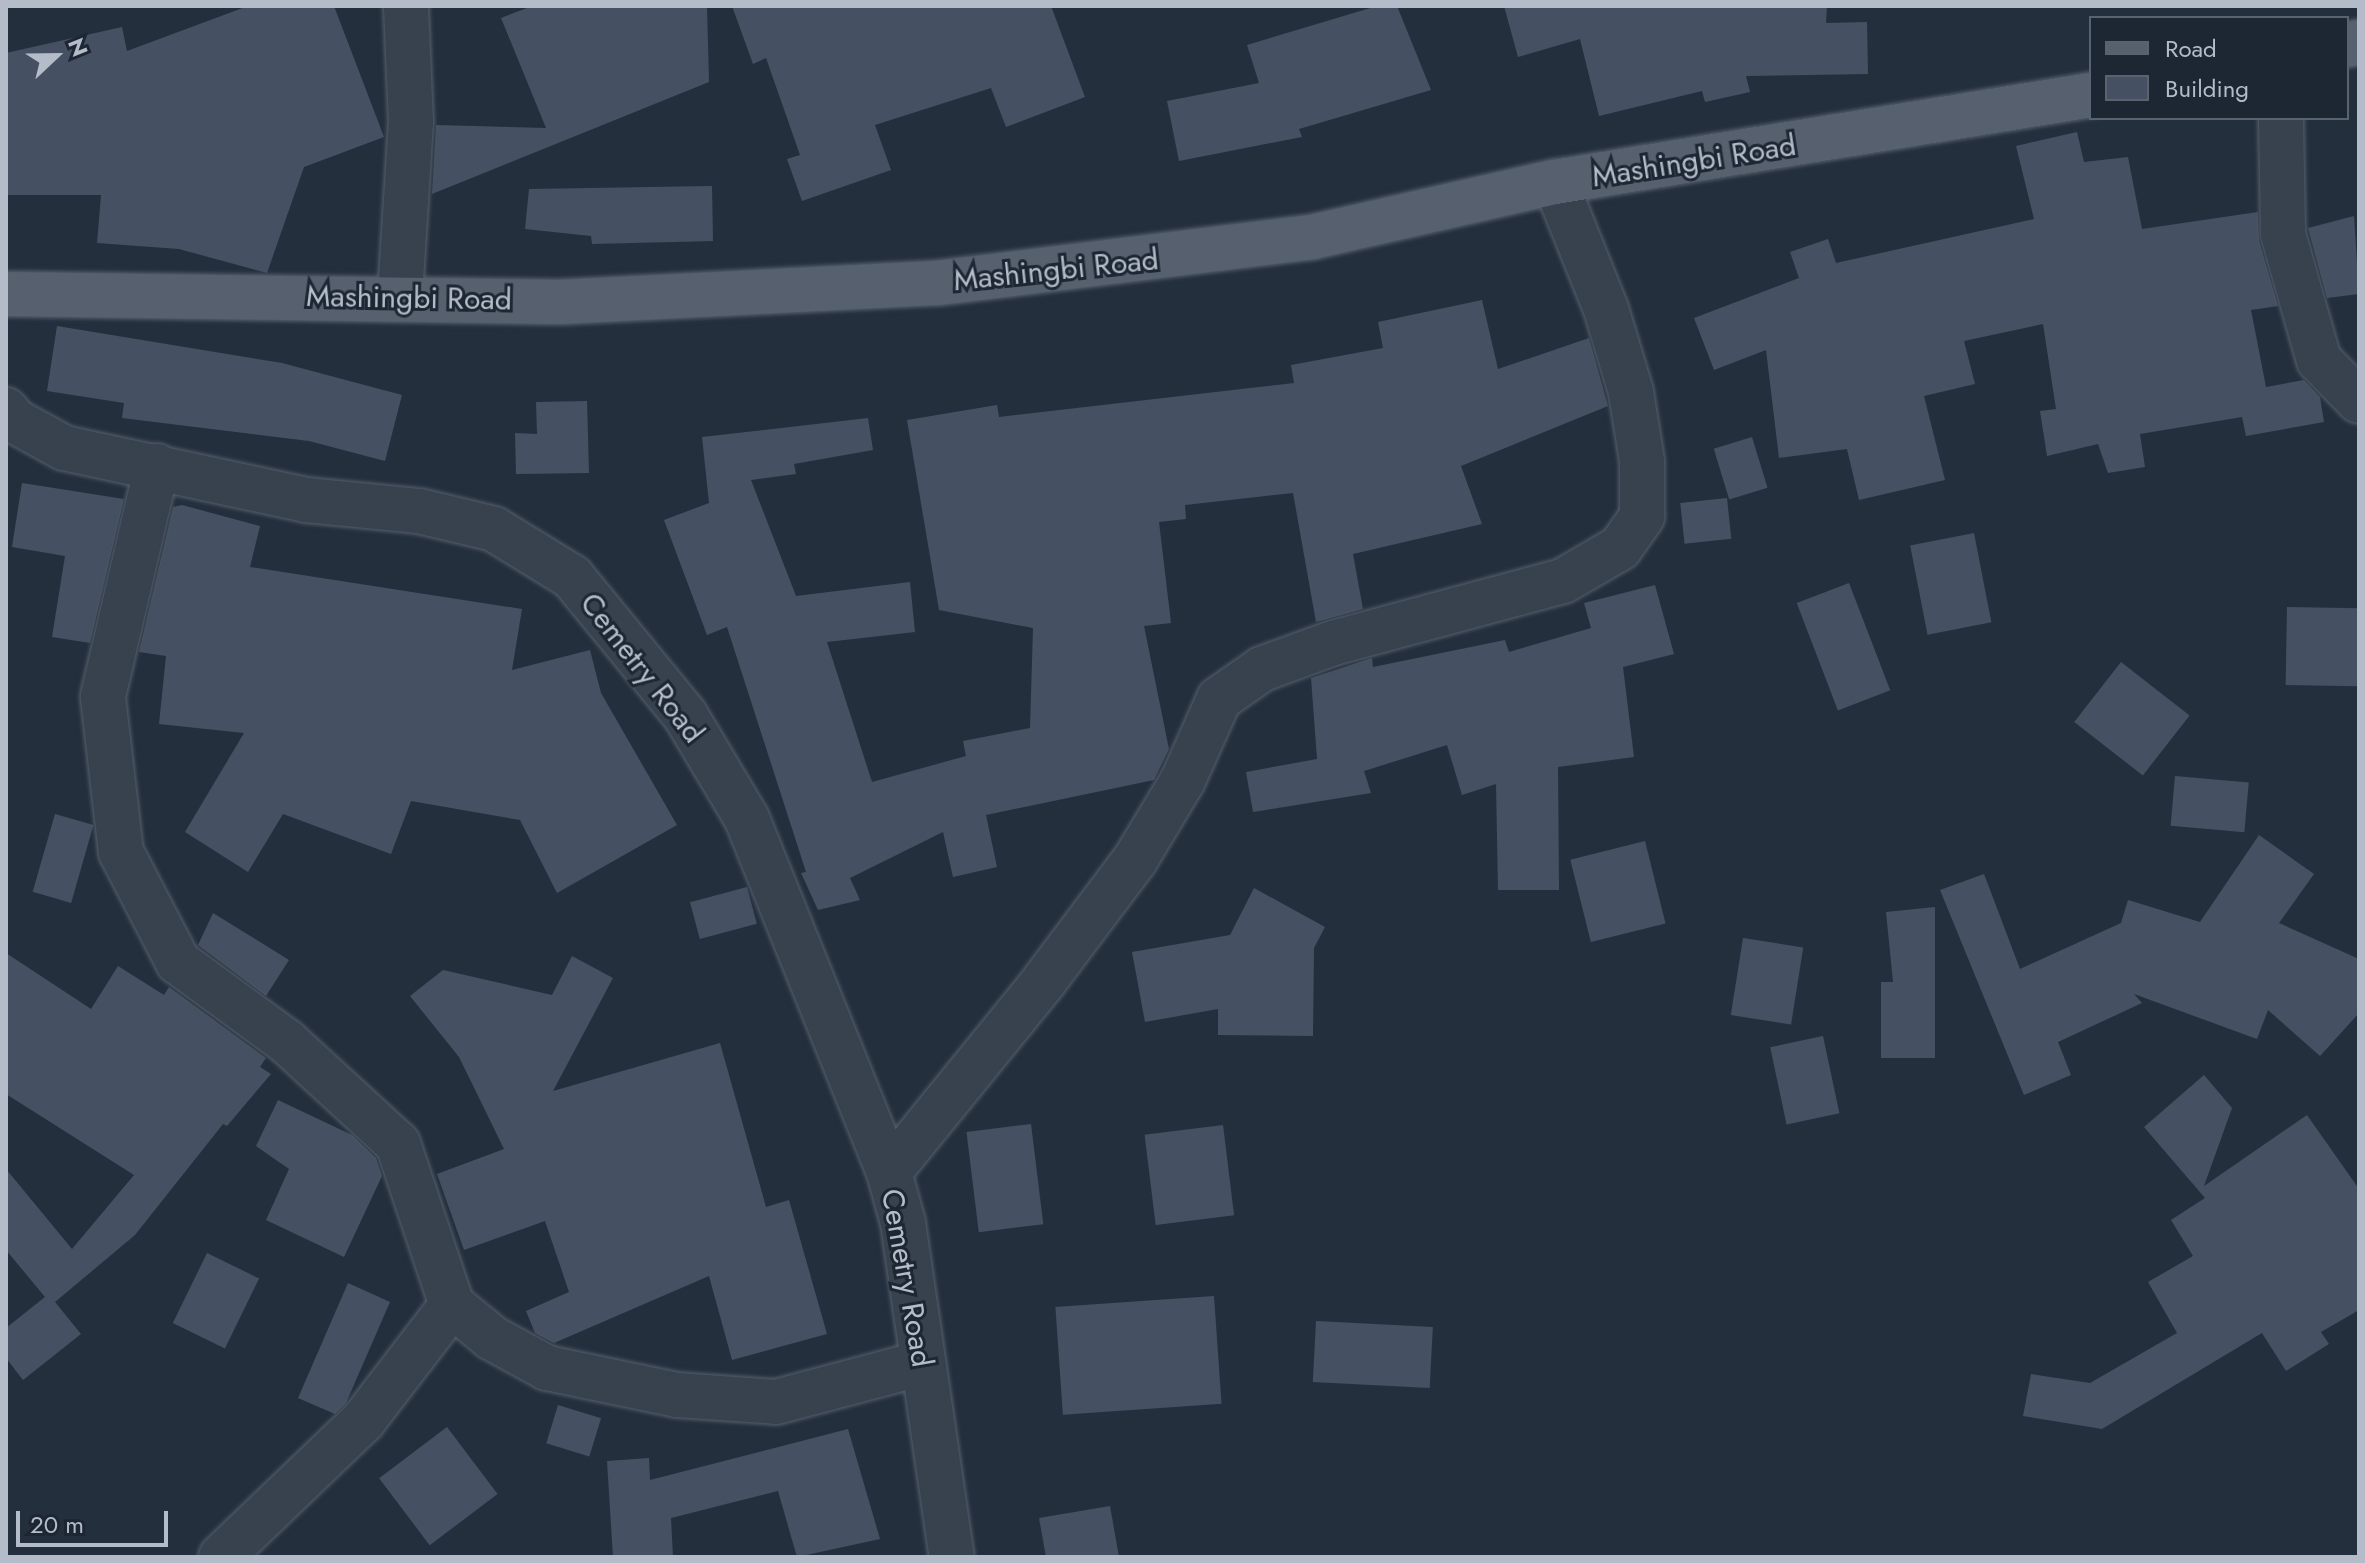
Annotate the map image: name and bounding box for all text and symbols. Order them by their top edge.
north arrow [16,16,96,96]
legend [2089,16,2349,120]
text: Road [2165,31,2217,66]
text: N [60,33,96,61]
text: Building [2165,71,2249,106]
street label: Mashingbi Road [1590,127,1798,195]
street label: Mashingbi Road [952,241,1160,299]
street label: Mashingbi Road [306,278,512,318]
street label: Cemetry Road [572,586,712,750]
street label: Cemetry Road [874,1186,940,1370]
scale bar [20,1495,172,1545]
text: 20 m [30,1507,84,1542]

